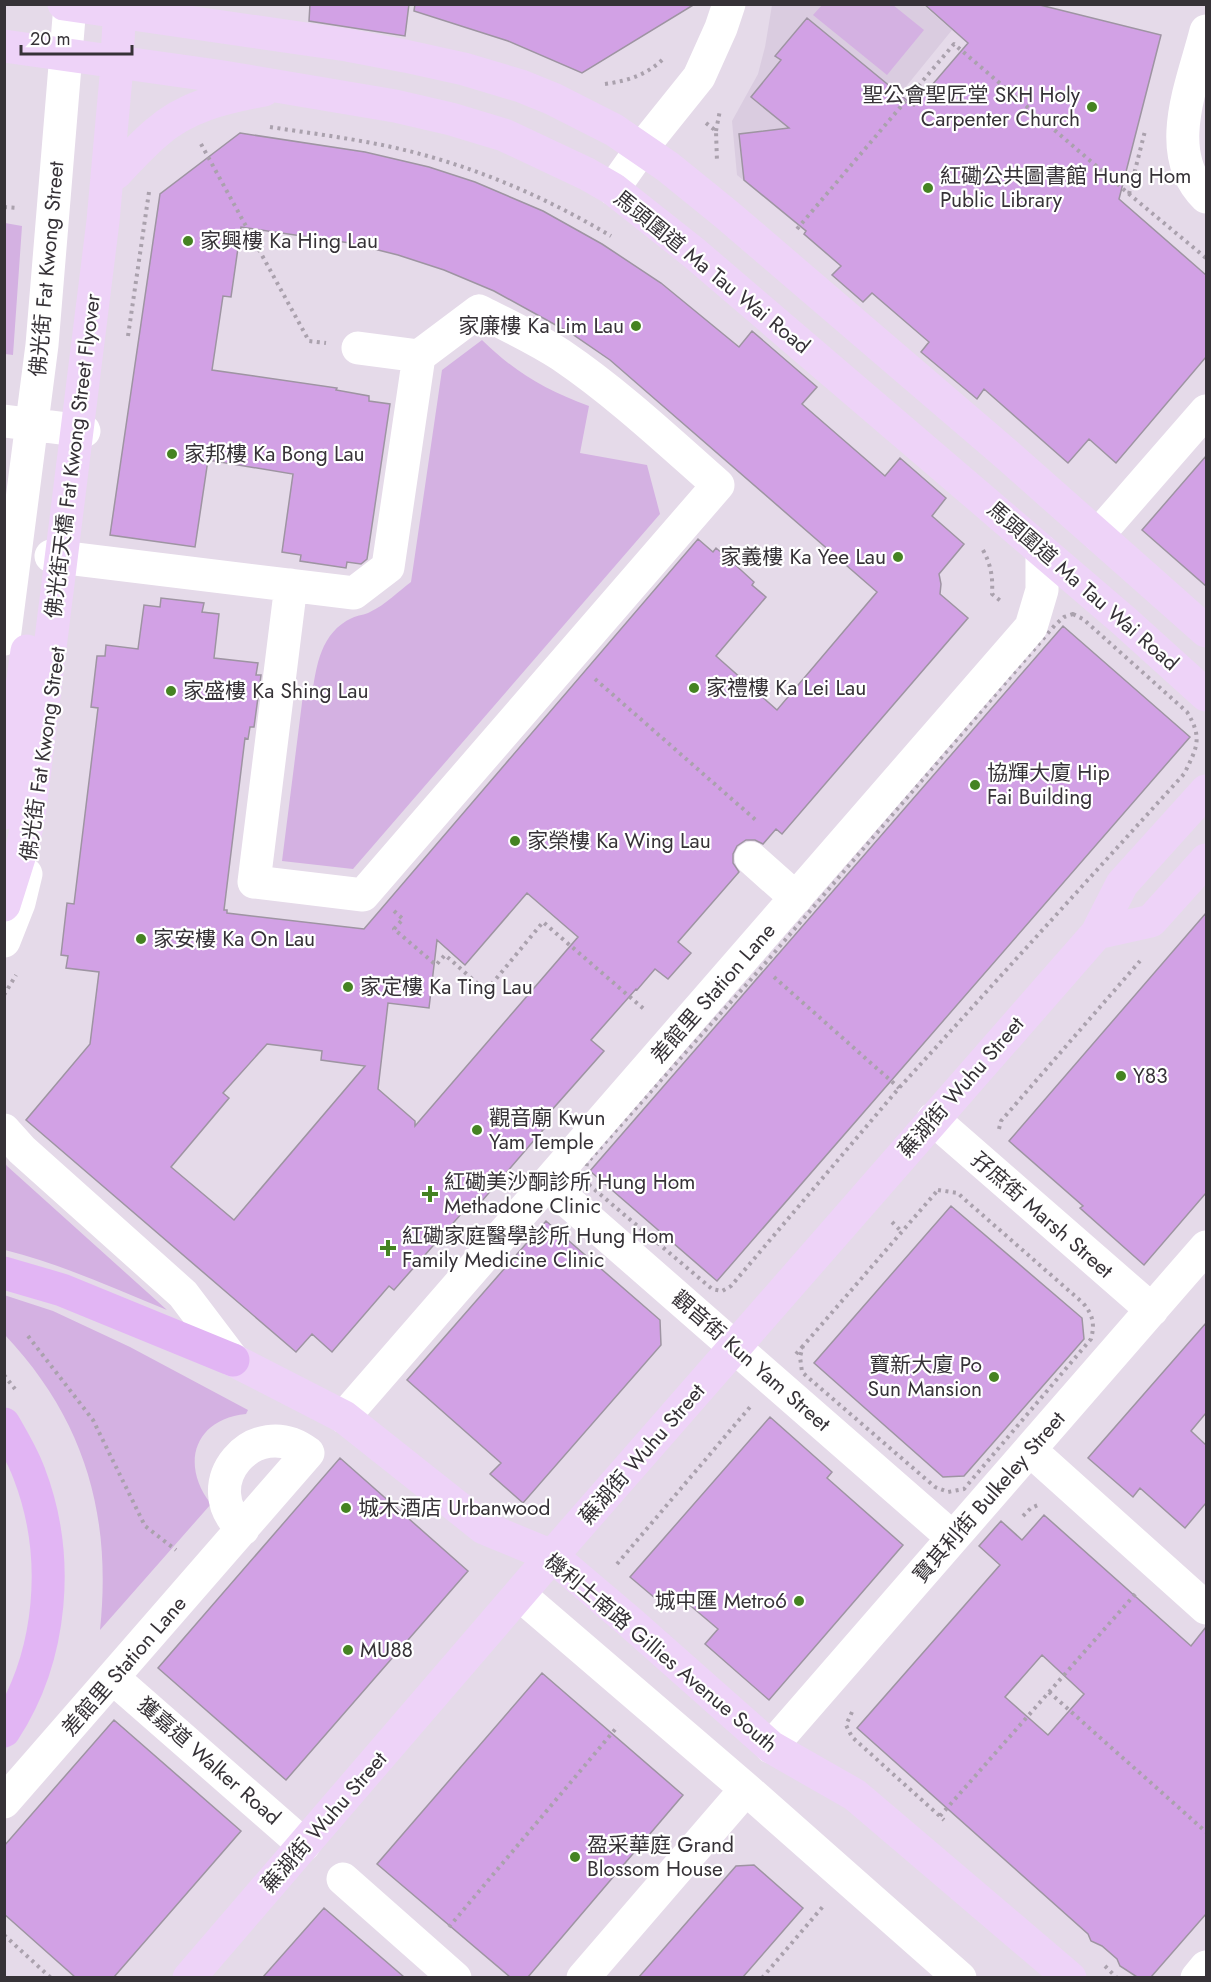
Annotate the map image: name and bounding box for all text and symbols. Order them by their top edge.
scale bar [21,18,132,56]
text: 20 m [30,26,70,52]
place label: 聖公會聖匠堂 SKH Holy Carpenter Church [862,80,1081,134]
marker: 聖公會聖匠堂 SKH Holy Carpenter Church [1085,100,1099,114]
street label: 佛光街 Fat Kwong Street [23,160,71,378]
place label: 紅磡公共圖書館 Hung Hom Public Library [940,161,1192,215]
marker: 紅磡公共圖書館 Hung Hom Public Library [921,181,935,195]
street label: 馬頭圍道 Ma Tau Wai Road [607,183,817,361]
place label: 家興樓 Ka Hing Lau [200,226,378,256]
marker: 家興樓 Ka Hing Lau [181,234,195,248]
street label: 佛光街天橋 Fat Kwong Street Flyover [38,291,108,620]
place label: 家廉樓 Ka Lim Lau [458,311,624,341]
marker: 家廉樓 Ka Lim Lau [629,319,643,333]
place label: 家邦樓 Ka Bong Lau [184,439,365,469]
marker: 家邦樓 Ka Bong Lau [165,447,179,461]
street label: 馬頭圍道 Ma Tau Wai Road [981,494,1185,678]
place label: 家義樓 Ka Yee Lau [720,542,886,572]
marker: 家義樓 Ka Yee Lau [891,550,905,564]
street label: 佛光街 Fat Kwong Street [13,645,73,863]
place label: 家禮樓 Ka Lei Lau [706,673,866,703]
place label: 家盛樓 Ka Shing Lau [183,676,368,706]
marker: 家禮樓 Ka Lei Lau [687,681,701,695]
marker: 家盛樓 Ka Shing Lau [164,684,178,698]
place label: 協輝大廈 Hip Fai Building [987,758,1110,812]
marker: 協輝大廈 Hip Fai Building [968,778,982,792]
place label: 家榮樓 Ka Wing Lau [527,826,711,856]
marker: 家榮樓 Ka Wing Lau [508,834,522,848]
street label: 差館里 Station Lane [644,916,782,1069]
place label: 家安樓 Ka On Lau [153,924,315,954]
marker: 家安樓 Ka On Lau [134,932,148,946]
place label: 家定樓 Ka Ting Lau [360,972,533,1002]
marker: 家定樓 Ka Ting Lau [341,980,355,994]
street label: 蕪湖街 Wuhu Street [891,1010,1031,1164]
place label: Y83 [1133,1061,1168,1091]
marker: Y83 [1114,1069,1128,1083]
place label: 觀音廟 Kwun Yam Temple [489,1103,605,1157]
marker: 觀音廟 Kwun Yam Temple [470,1123,484,1137]
street label: 孖庶街 Marsh Street [964,1145,1120,1285]
place label: 紅磡美沙酮診所 Hung Hom Methadone Clinic [444,1167,696,1221]
marker: 紅磡美沙酮診所 Hung Hom Methadone Clinic [421,1185,439,1203]
place label: 紅磡家庭醫學診所 Hung Hom Family Medicine Clinic [402,1221,675,1275]
marker: 紅磡家庭醫學診所 Hung Hom Family Medicine Clinic [379,1239,397,1257]
street label: 觀音街 Kun Yam Street [665,1284,837,1438]
place label: 寶新大廈 Po Sun Mansion [868,1350,982,1404]
marker: 寶新大廈 Po Sun Mansion [987,1370,1001,1384]
street label: 蕪湖街 Wuhu Street [572,1377,712,1531]
street label: 寶其利街 Bulkeley Street [906,1405,1072,1589]
place label: 城木酒店 Urbanwood [358,1493,551,1523]
marker: 城木酒店 Urbanwood [339,1501,353,1515]
street label: 機利士南路 Gillies Avenue South [538,1547,784,1759]
place label: 城中匯 Metro6 [654,1586,787,1616]
street label: 差館里 Station Lane [55,1589,193,1742]
marker: 城中匯 Metro6 [792,1594,806,1608]
place label: MU88 [360,1635,413,1665]
marker: MU88 [341,1643,355,1657]
street label: 獲嘉道 Walker Road [131,1690,287,1832]
street label: 蕪湖街 Wuhu Street [254,1745,394,1899]
place label: 盈采華庭 Grand Blossom House [587,1830,734,1884]
marker: 盈采華庭 Grand Blossom House [568,1850,582,1864]

